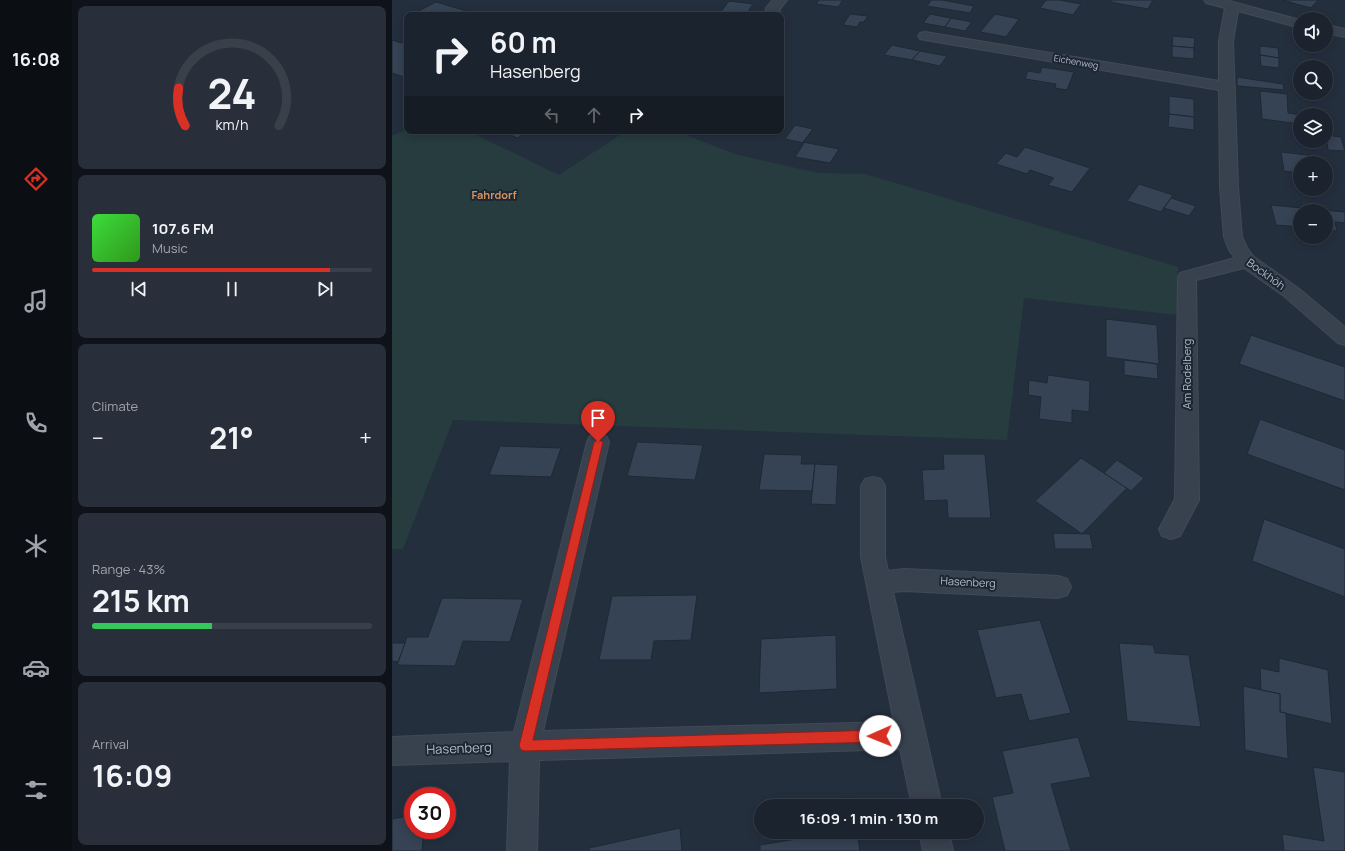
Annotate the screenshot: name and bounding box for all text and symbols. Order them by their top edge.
map controls [1293,12,1333,244]
button: sound [1293,12,1333,52]
text: 60 m [490,23,557,61]
icon: right [424,28,476,80]
text: 16:08 [12,47,60,71]
street label: Eichenweg [1053,51,1100,72]
text: Hasenberg [490,59,581,83]
button: search [1293,60,1333,100]
text: 24 [207,64,257,120]
icon: left [541,104,563,126]
icon: ahead [583,104,605,126]
icon: right [625,104,647,126]
button: layers [1293,108,1333,148]
text: km/h [215,114,249,133]
button: + [1293,156,1333,196]
icon: directions [22,165,50,193]
district label: Fahrdorf [471,187,517,202]
button: − [1293,204,1333,244]
text: 107.6 FM [152,218,214,239]
text: Music [152,239,188,257]
street label: Bockhöh [1244,254,1289,293]
icon: previous [128,278,150,300]
icon: pause [221,278,243,300]
icon: next [314,278,336,300]
icon: music [22,287,50,315]
street label: Am Rodelberg [1179,339,1194,409]
text: Climate [92,397,138,415]
pin [581,401,615,442]
icon: arrive [587,407,609,429]
icon: phone [22,409,50,437]
text: 21° [209,417,254,458]
text: − [92,423,104,453]
text: + [359,423,372,453]
icon: climate [22,532,50,560]
text: Range · 43% [92,560,165,578]
street label: Hasenberg [940,573,996,590]
text: 215 km [92,580,190,621]
icon: car [22,654,50,682]
position arrow [859,715,901,757]
text: Arrival [92,735,129,753]
street label: Hasenberg [426,738,492,758]
text: 16:09 [92,755,172,796]
icon: filters [22,776,50,804]
speed limit sign: 30 [404,787,456,839]
text: 16:09 · 1 min · 130 m [800,808,938,829]

